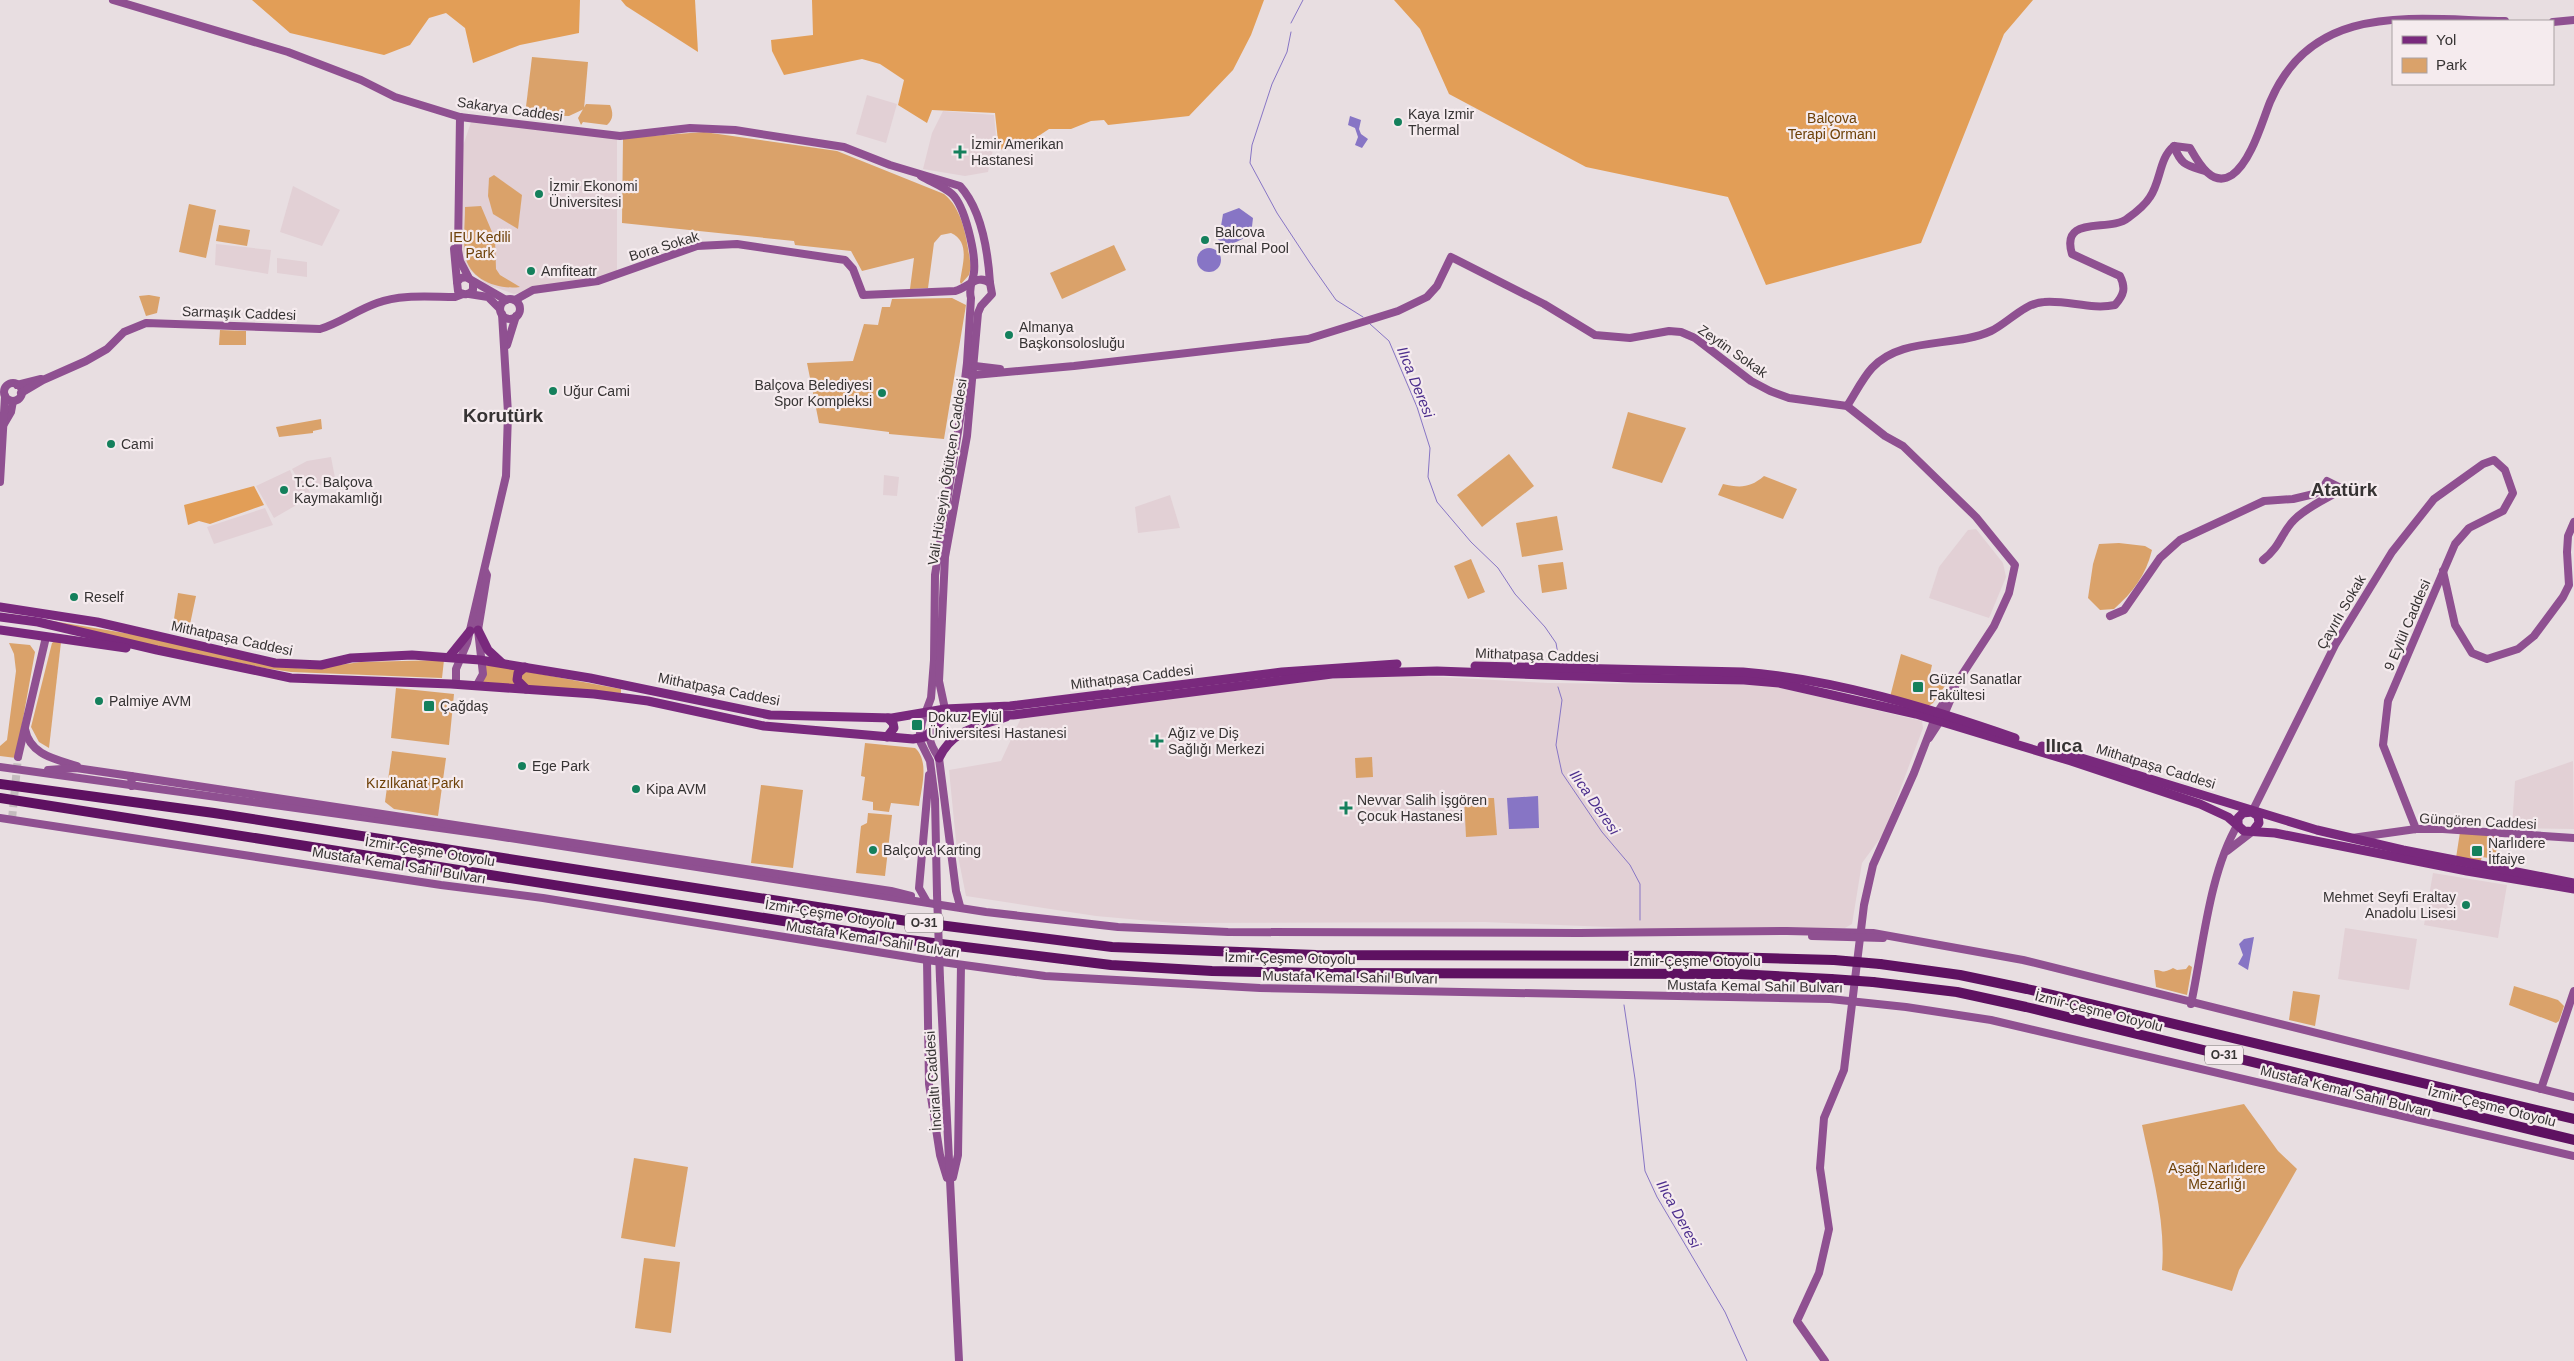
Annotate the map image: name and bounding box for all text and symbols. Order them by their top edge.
legend [2392,20,2554,85]
text: Yol [2436,31,2456,48]
text: Park [2436,56,2467,73]
street label: Sakarya Caddesi [456,94,564,124]
place label: Kaya Izmir Thermal [1408,106,1474,138]
park label: Balçova Terapi Ormanı [1788,110,1876,142]
marker: Kaya Izmir Thermal [1392,116,1404,128]
place label: İzmir Amerikan Hastanesi [971,135,1064,168]
marker: İzmir Amerikan Hastanesi [953,145,967,159]
place label: İzmir Ekonomi Üniversitesi [549,177,638,210]
marker: İzmir Ekonomi Üniversitesi [533,188,545,200]
place label: Balcova Termal Pool [1215,224,1289,256]
street label: Bora Sokak [627,227,702,264]
park label: IEU Kedili Park [449,229,511,261]
marker: Balcova Termal Pool [1199,234,1211,246]
place label: Amfiteatr [541,263,597,279]
marker: Amfiteatr [525,265,537,277]
street label: Sarmaşık Caddesi [182,303,296,323]
place label: Almanya Başkonsolosluğu [1019,319,1125,351]
street label: Zeytin Sokak [1695,321,1772,381]
marker: Almanya Başkonsolosluğu [1003,329,1015,341]
water label: Ilıca Deresi [1394,344,1438,421]
place label: Balçova Belediyesi Spor Kompleksi [754,377,872,409]
street label: Vali Hüseyin Öğütçen Caddesi [923,377,970,567]
place label: Uğur Cami [563,383,630,399]
marker: Uğur Cami [547,385,559,397]
marker: Balçova Belediyesi Spor Kompleksi [876,387,888,399]
district label: Korutürk [463,405,544,426]
place label: Cami [121,436,154,452]
marker: Cami [105,438,117,450]
place label: T.C. Balçova Kaymakamlığı [294,474,383,506]
district label: Atatürk [2311,479,2378,500]
marker: T.C. Balçova Kaymakamlığı [278,484,290,496]
street label: Çayırlı Sokak [2313,571,2369,652]
street label: 9 Eylül Caddesi [2381,577,2433,673]
place label: Reself [84,589,124,605]
marker: Reself [68,591,80,603]
street label: Mithatpaşa Caddesi [170,617,294,659]
street label: Mithatpaşa Caddesi [1475,645,1599,665]
street label: Mithatpaşa Caddesi [1070,662,1194,692]
street label: Mithatpaşa Caddesi [657,669,781,709]
place label: Güzel Sanatlar Fakültesi [1929,671,2022,703]
marker: Güzel Sanatlar Fakültesi [1911,680,1925,694]
place label: Palmiye AVM [109,693,191,709]
marker: Palmiye AVM [93,695,105,707]
place label: Çağdaş [440,698,488,714]
marker: Çağdaş [422,699,436,713]
place label: Dokuz Eylül Üniversitesi Hastanesi [928,709,1067,741]
marker: Dokuz Eylül Üniversitesi Hastanesi [910,718,924,732]
place label: Ağız ve Diş Sağlığı Merkezi [1168,725,1264,757]
marker: Ağız ve Diş Sağlığı Merkezi [1150,734,1164,748]
district label: Ilıca [2046,735,2083,756]
street label: Mithatpaşa Caddesi [2094,740,2218,792]
place label: Ege Park [532,758,591,774]
marker: Ege Park [516,760,528,772]
water label: Ilıca Deresi [1567,766,1624,838]
park label: Kızılkanat Parkı [366,775,464,791]
place label: Kipa AVM [646,781,706,797]
marker: Kipa AVM [630,783,642,795]
place label: Nevvar Salih İşgören Çocuk Hastanesi [1357,791,1487,824]
marker: Nevvar Salih İşgören Çocuk Hastanesi [1339,801,1353,815]
street label: Güngören Caddesi [2419,810,2537,832]
street label: İzmir-Çeşme Otoyolu [364,832,496,869]
place label: Narlıdere İtfaiye [2488,835,2546,867]
place label: Balçova Karting [883,842,981,858]
street label: Mustafa Kemal Sahil Bulvarı [311,843,487,887]
marker: Balçova Karting [867,844,879,856]
marker: Narlıdere İtfaiye [2470,844,2484,858]
place label: Mehmet Seyfi Eraltay Anadolu Lisesi [2323,889,2456,921]
street label: İzmir-Çeşme Otoyolu [764,895,896,932]
marker: Mehmet Seyfi Eraltay Anadolu Lisesi [2460,899,2472,911]
road number: O-31 [905,914,943,932]
street label: Mustafa Kemal Sahil Bulvarı [785,917,961,961]
street label: İzmir-Çeşme Otoyolu [1224,948,1356,967]
street label: İzmir-Çeşme Otoyolu [1629,952,1761,969]
street label: Mustafa Kemal Sahil Bulvarı [1262,967,1438,987]
street label: Mustafa Kemal Sahil Bulvarı [1667,976,1843,996]
street label: İzmir-Çeşme Otoyolu [2033,986,2165,1035]
street label: İnciraltı Caddesi [921,1030,944,1132]
road number: O-31 [2205,1046,2243,1064]
street label: Mustafa Kemal Sahil Bulvarı [2259,1062,2433,1120]
street label: İzmir-Çeşme Otoyolu [2426,1081,2558,1130]
park label: Aşağı Narlıdere Mezarlığı [2168,1160,2266,1192]
water label: Ilıca Deresi [1653,1177,1705,1252]

